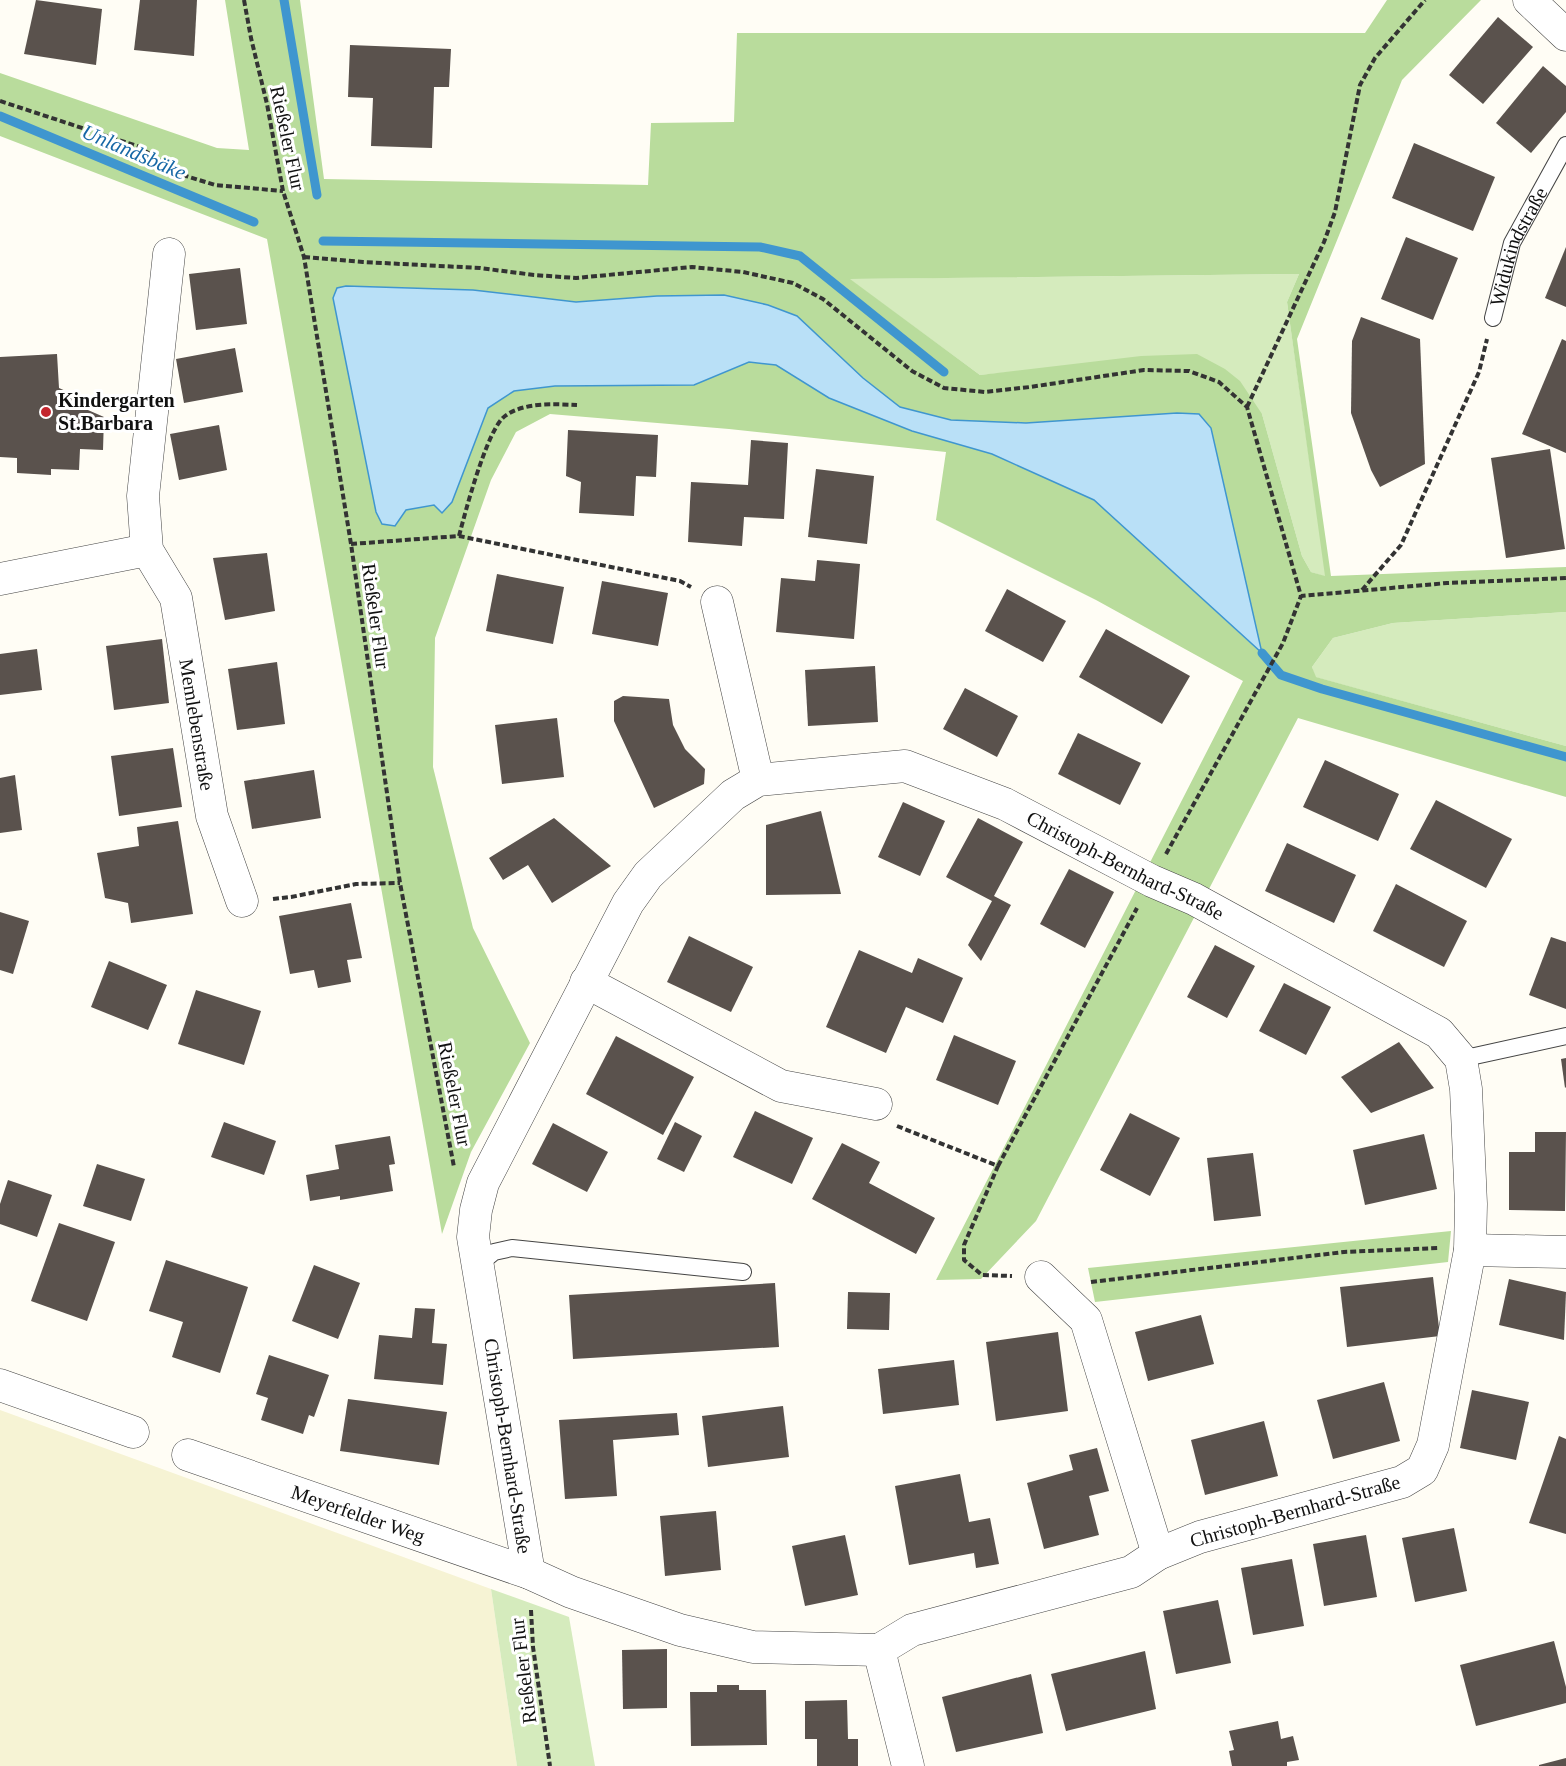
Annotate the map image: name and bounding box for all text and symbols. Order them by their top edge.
street label: Rießeler Flur [266,84,310,192]
water label: Unlandsbäke [78,119,190,185]
street label: Widukindstraße [1485,183,1552,309]
place label: Kindergarten St.Barbara [58,389,175,434]
marker: Kindergarten St.Barbara [39,405,53,419]
street label: Rießeler Flur [358,562,394,670]
street label: Memlebenstraße [175,657,219,792]
street label: Christoph-Bernhard-Straße [1023,806,1228,924]
street label: Rießeler Flur [434,1040,476,1148]
street label: Christoph-Bernhard-Straße [479,1337,536,1556]
street label: Christoph-Bernhard-Straße [1187,1470,1403,1553]
street label: Meyerfelder Weg [288,1481,428,1548]
street label: Rießeler Flur [506,1617,540,1725]

